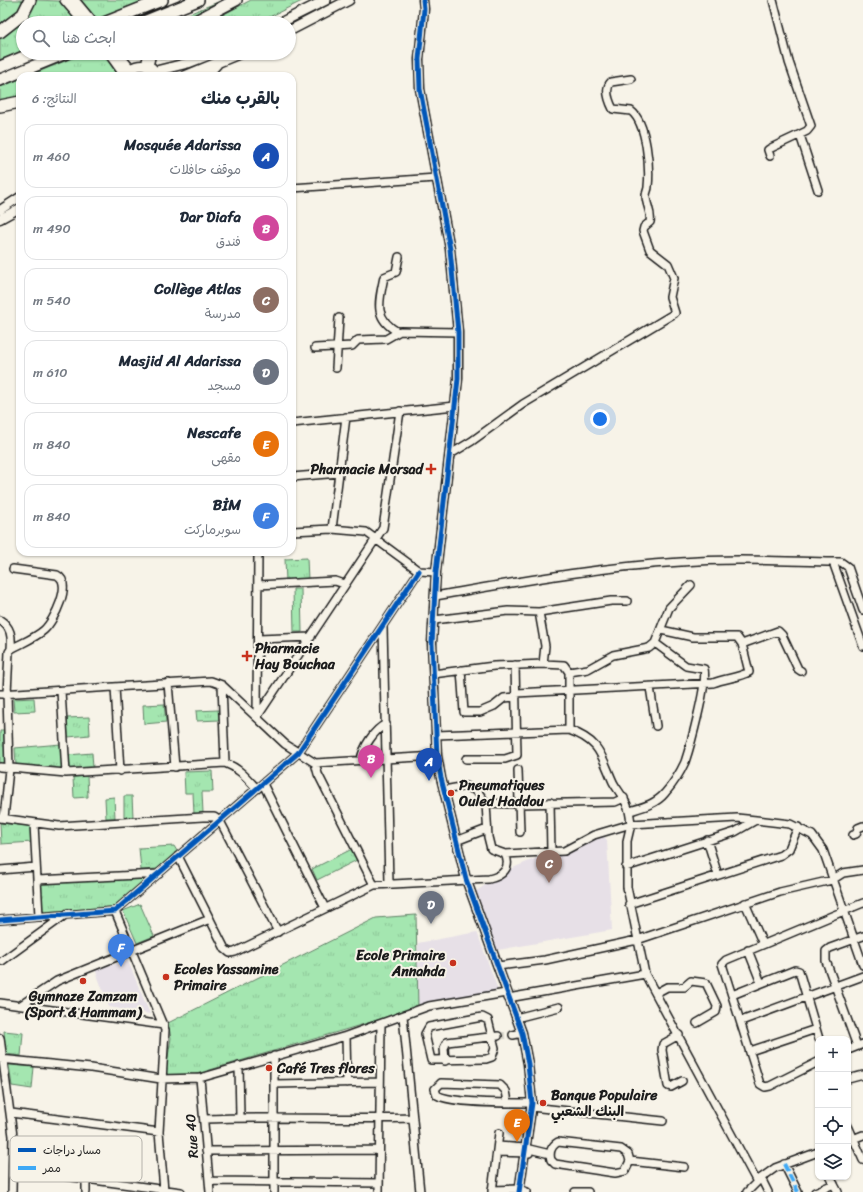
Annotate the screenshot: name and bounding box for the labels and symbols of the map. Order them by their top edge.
your location [590,409,610,429]
place label: Pharmacie Morsad [311,457,425,482]
marker: Pharmacie Morsad [426,464,436,474]
place label: Pharmacie Hay Bouchaa [254,636,336,677]
marker: Pharmacie Hay Bouchaa [242,651,252,661]
pin: B [358,745,384,778]
pin: A [416,748,442,781]
place label: Pneumatiques Ouled Haddou [458,773,545,814]
marker: Pneumatiques Ouled Haddou [446,788,456,798]
pin: C [536,850,562,883]
pin: D [418,891,444,924]
pin: F [108,934,134,967]
place label: Ecole Primaire Annahda [356,943,446,984]
place label: Ecoles Yassamine Primaire [174,957,279,998]
marker: Ecole Primaire Annahda [448,958,458,968]
marker: Ecoles Yassamine Primaire [161,972,171,982]
marker: Gymnaze Zamzam (Sport & Hammam) [78,976,88,986]
place label: Gymnaze Zamzam (Sport & Hammam) [25,984,143,1025]
place label: Café Tres flores [276,1056,375,1081]
marker: Café Tres flores [264,1063,274,1073]
place label: Banque Populaire البنك الشعبي [551,1083,658,1124]
marker: Banque Populaire البنك الشعبي [538,1098,548,1108]
pin: E [504,1109,530,1142]
street label: Rue 40 [178,1113,206,1159]
legend [10,1136,142,1182]
text: مسار دراجات [43,1141,101,1160]
text: ممر [42,1159,61,1178]

